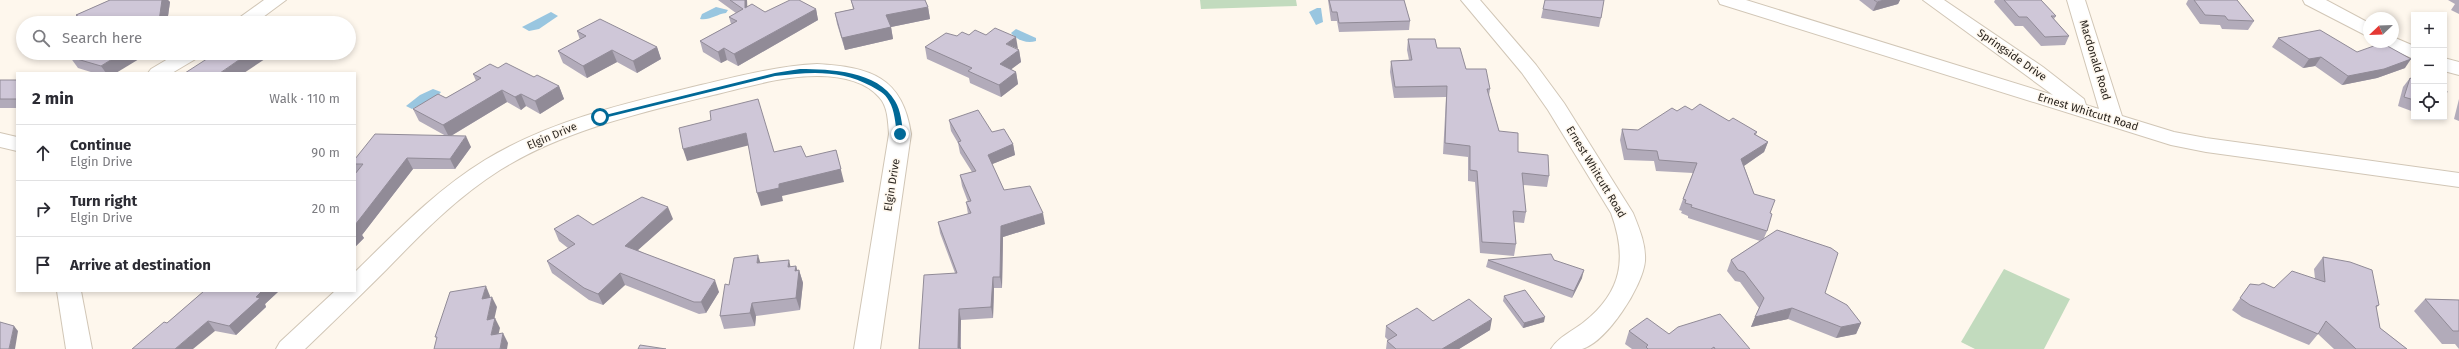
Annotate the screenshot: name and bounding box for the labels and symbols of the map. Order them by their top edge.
north arrow [2363,12,2399,48]
street label: Macdonald Road [2077,18,2113,102]
street label: Springside Drive [1975,26,2049,84]
street label: Ernest Whitcutt Road [2036,90,2140,134]
route start [591,108,609,126]
street label: Elgin Drive [525,120,579,152]
street label: Ernest Whitcutt Road [1563,124,1629,220]
route end [891,125,909,143]
street label: Elgin Drive [881,158,903,212]

